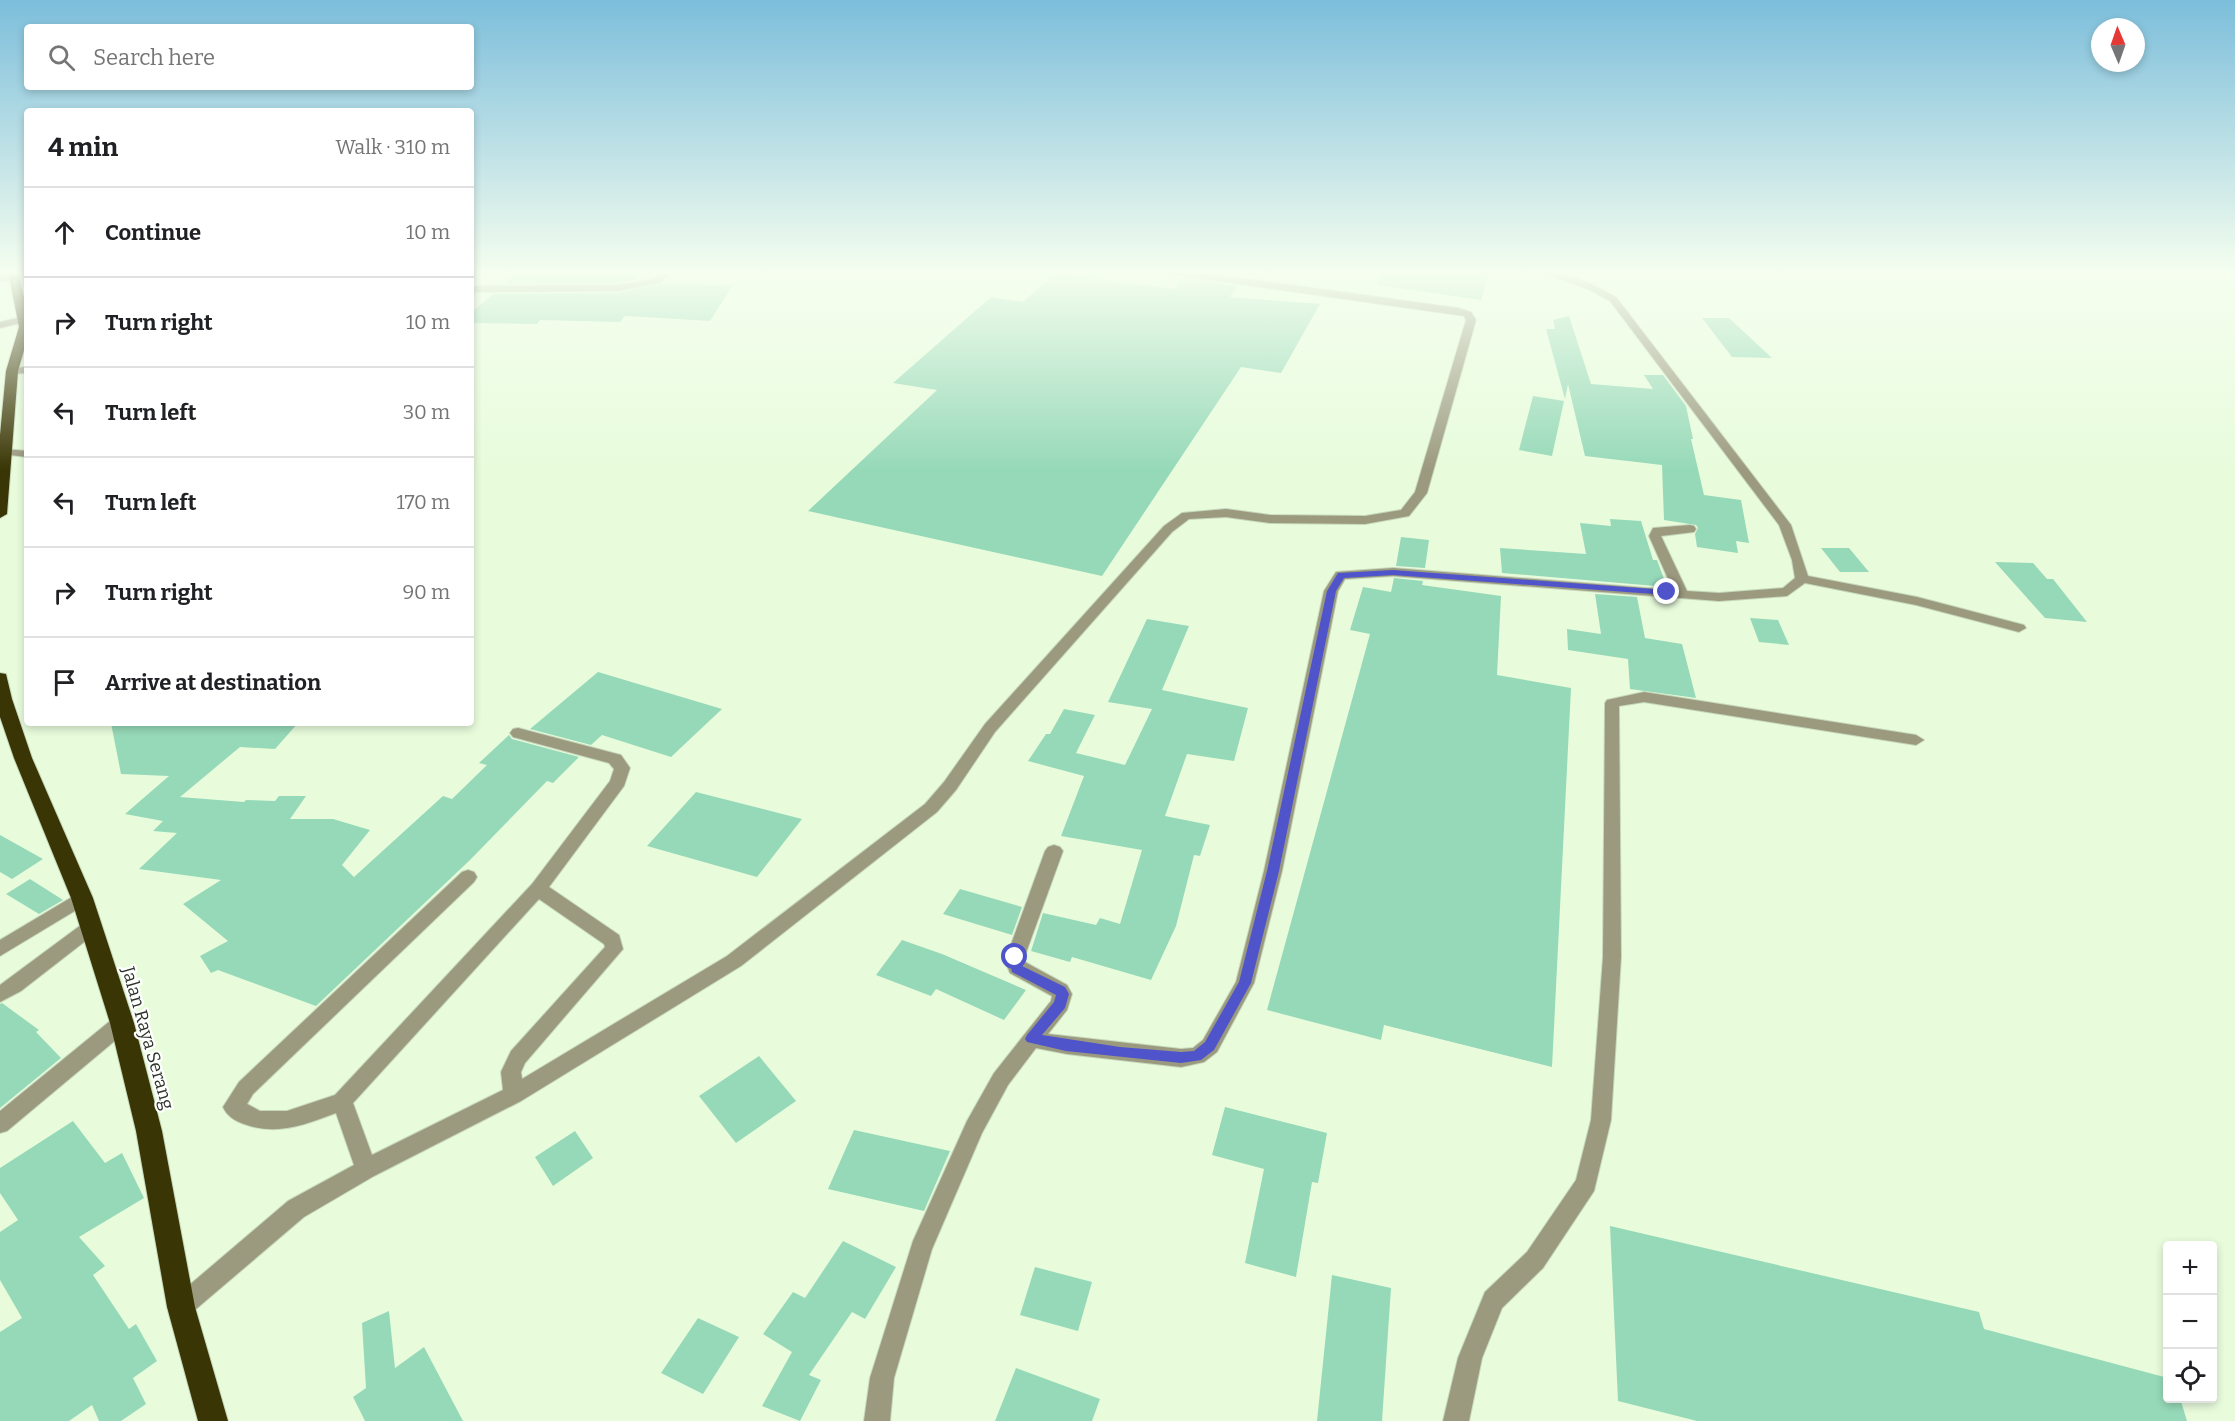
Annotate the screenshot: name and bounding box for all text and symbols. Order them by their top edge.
north arrow [2091,18,2145,72]
search box [24,24,474,90]
icon: search [45,41,78,74]
text: Search here [93,44,215,71]
text: 4 min [48,132,118,163]
text: Walk · 310 m [336,135,450,159]
icon: ahead [48,216,81,249]
text: Continue [105,219,201,246]
text: 10 m [406,220,450,244]
icon: right [48,306,81,339]
text: Turn right [105,309,213,336]
text: 10 m [406,310,450,334]
icon: left [48,396,81,429]
text: Turn left [105,399,197,426]
text: 30 m [403,400,450,424]
icon: left [48,486,81,519]
text: Turn left [105,489,197,516]
text: 170 m [397,490,450,514]
icon: right [48,576,81,609]
route end [1653,578,1679,604]
text: Turn right [105,579,213,606]
text: 90 m [402,580,450,604]
icon: arrive [48,666,81,699]
text: Arrive at destination [105,669,321,696]
route start [1001,943,1027,969]
street label: Jalan Raya Serang [117,963,179,1112]
map controls [2163,1241,2217,1403]
button: + [2163,1241,2217,1295]
button: − [2163,1295,2217,1349]
button: locate [2163,1349,2217,1403]

